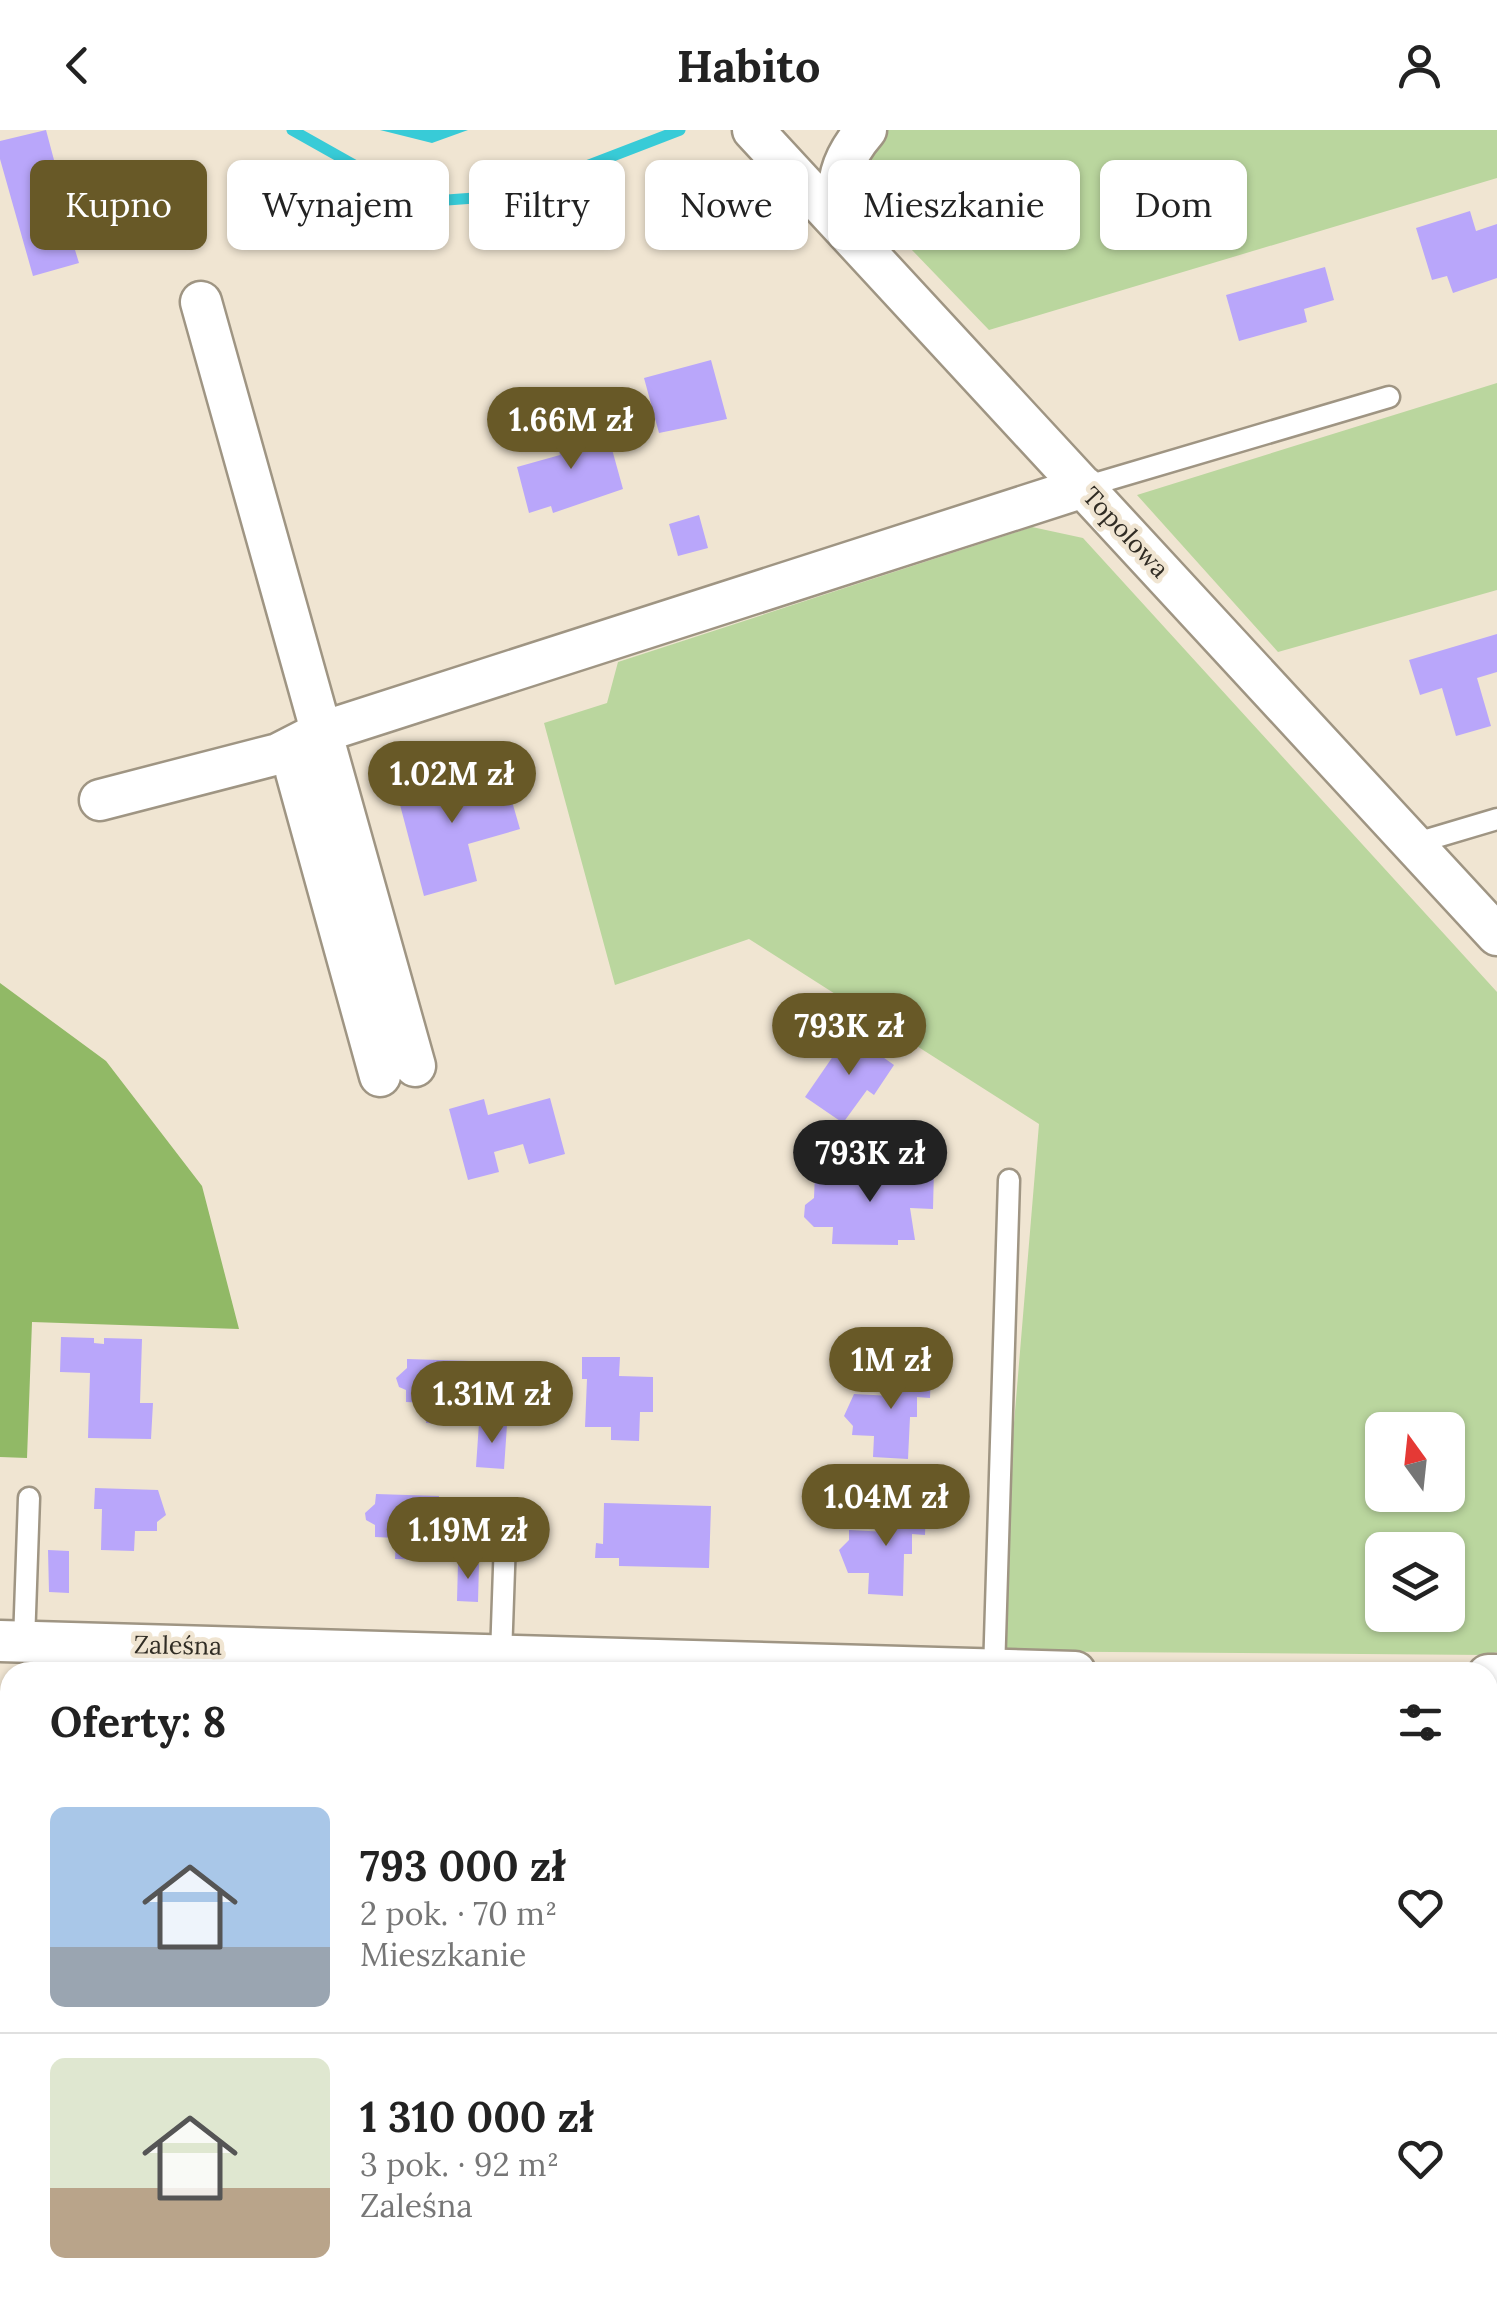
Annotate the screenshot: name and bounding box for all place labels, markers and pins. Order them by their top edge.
pin: 1.66M zł [468,387,674,472]
pin: 1.02M zł [349,741,555,826]
pin: 793K zł [757,993,941,1078]
pin: 793K zł [778,1120,962,1205]
pin: 1M zł [821,1327,961,1412]
pin: 1.31M zł [389,1361,595,1446]
pin: 1.04M zł [783,1464,989,1549]
pin: 1.19M zł [365,1497,571,1582]

